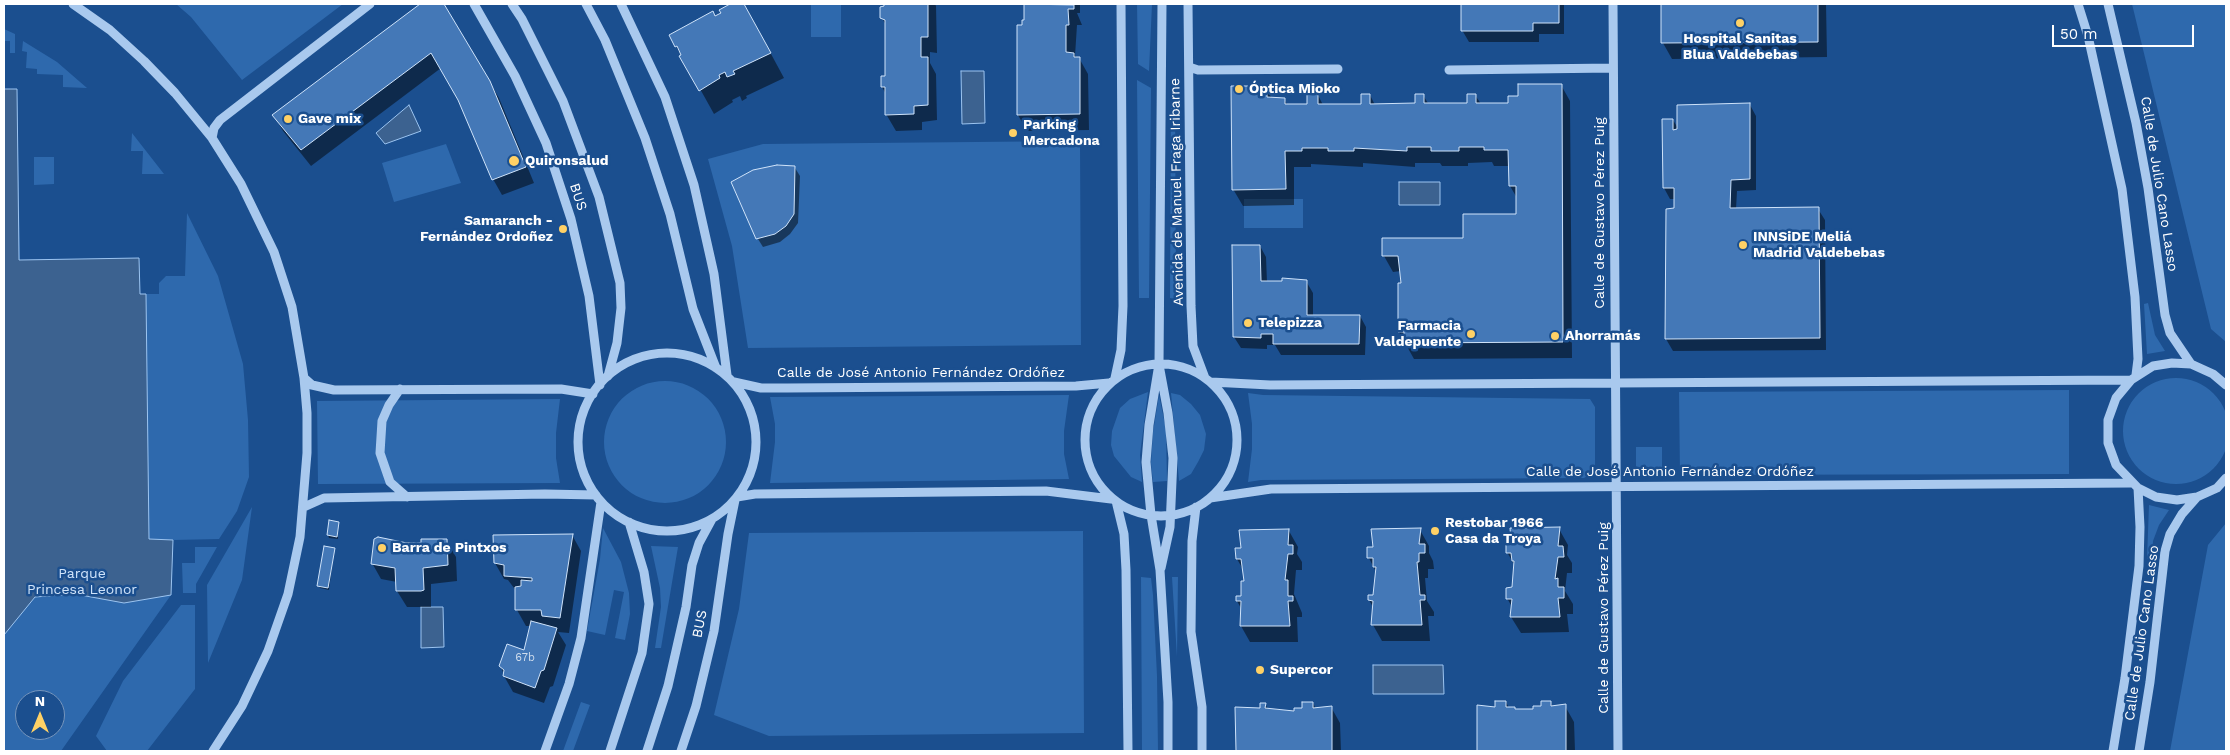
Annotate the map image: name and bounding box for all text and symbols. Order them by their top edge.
scale bar [2055,15,2198,47]
marker: Hospital Sanitas Blua Valdebebas [1734,17,1746,29]
text: 50 m [2060,25,2097,43]
place label: Hospital Sanitas Blua Valdebebas [1683,31,1797,64]
street label: Avenida de Manuel Fraga Iribarne [1167,78,1187,306]
place label: Óptica Mioko [1249,81,1340,97]
marker: Óptica Mioko [1233,83,1245,95]
street label: Calle de Julio Cano Lasso [2137,95,2181,273]
place label: Gave mix [298,111,361,127]
marker: Gave mix [282,113,294,125]
place label: Parking Mercadona [1023,117,1100,150]
street label: Calle de Gustavo Pérez Puig [1592,117,1608,309]
marker: Parking Mercadona [1007,127,1019,139]
place label: Quironsalud [525,153,609,169]
marker: Quironsalud [507,154,521,168]
street label: BUS [566,181,590,213]
place label: Samaranch - Fernández Ordoñez [420,213,553,246]
marker: Samaranch - Fernández Ordoñez [557,223,569,235]
place label: INNSiDE Meliá Madrid Valdebebas [1753,229,1885,262]
marker: INNSiDE Meliá Madrid Valdebebas [1737,239,1749,251]
place label: Telepizza [1258,315,1322,331]
marker: Telepizza [1242,317,1254,329]
place label: Farmacia Valdepuente [1374,318,1461,351]
marker: Farmacia Valdepuente [1465,328,1477,340]
place label: Ahorramás [1565,328,1640,344]
marker: Ahorramás [1549,330,1561,342]
street label: Calle de José Antonio Fernández Ordóñez [777,365,1065,381]
street label: Calle de José Antonio Fernández Ordóñez [1526,464,1814,480]
place label: Restobar 1966 Casa da Troya [1445,515,1543,548]
street label: Calle de Gustavo Pérez Puig [1596,522,1612,714]
marker: Restobar 1966 Casa da Troya [1429,525,1441,537]
place label: Barra de Pintxos [392,540,507,556]
marker: Barra de Pintxos [376,542,388,554]
street label: Calle de Julio Cano Lasso [2121,544,2163,722]
park label: Parque Princesa Leonor [27,566,137,598]
street label: BUS [689,609,711,639]
house number: 67b [515,651,535,665]
place label: Supercor [1270,662,1333,678]
marker: Supercor [1254,664,1266,676]
north arrow [15,690,65,740]
text: N [35,693,45,709]

